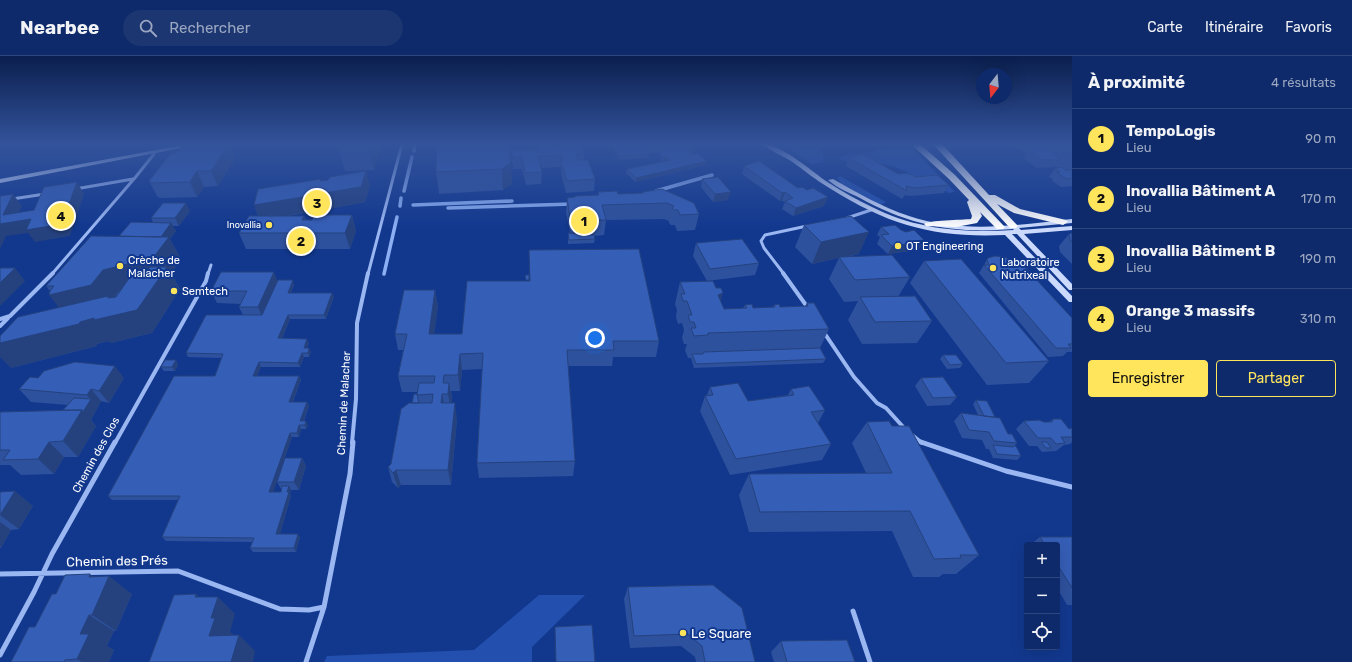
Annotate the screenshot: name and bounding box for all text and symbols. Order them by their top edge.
search box [123,10,403,46]
text: Nearbee [20,16,99,39]
icon: search [137,17,159,39]
text: Rechercher [169,19,250,37]
text: Carte [1147,19,1183,36]
text: Itinéraire [1205,19,1263,36]
text: Favoris [1285,19,1332,36]
north arrow [976,68,1012,104]
text: À proximité [1088,72,1185,92]
text: 4 résultats [1271,75,1336,90]
text: TempoLogis [1126,122,1216,140]
text: 1 [1098,131,1104,146]
text: 90 m [1305,131,1336,146]
text: Lieu [1126,140,1152,155]
text: Inovallia Bâtiment A [1126,182,1275,200]
pin: 3 [304,188,330,218]
text: 2 [1097,191,1105,206]
text: 170 m [1301,191,1336,206]
text: Lieu [1126,200,1152,215]
pin: 4 [48,201,74,231]
pin: 1 [571,206,597,236]
place label: Inovallia [227,220,261,230]
marker: Inovallia [264,220,274,230]
pin: 2 [288,226,314,256]
place label: OT Engineering [906,240,984,253]
marker: OT Engineering [893,241,903,251]
text: Inovallia Bâtiment B [1126,242,1275,260]
text: 3 [1097,251,1105,266]
text: 190 m [1300,251,1336,266]
place label: Crèche de Malacher [128,254,180,280]
place label: Laboratoire Nutrixeal [1001,256,1060,282]
text: Lieu [1126,260,1152,275]
marker: Crèche de Malacher [115,261,125,271]
marker: Laboratoire Nutrixeal [988,263,998,273]
place label: Semtech [182,285,228,298]
marker: Semtech [169,286,179,296]
text: Orange 3 massifs [1126,302,1255,320]
text: 4 [1097,311,1105,326]
text: 310 m [1300,311,1336,326]
text: Lieu [1126,320,1152,335]
your location [585,328,605,348]
street label: Chemin de Malacher [335,350,353,455]
button: Enregistrer [1088,360,1208,397]
button: Partager [1216,360,1336,397]
street label: Chemin des Clos [70,414,122,495]
map controls [1024,542,1060,650]
button: + [1024,542,1060,578]
street label: Chemin des Prés [66,553,168,569]
button: − [1024,578,1060,614]
button: locate [1024,614,1060,650]
place label: Le Square [691,626,752,641]
marker: Le Square [678,628,688,638]

